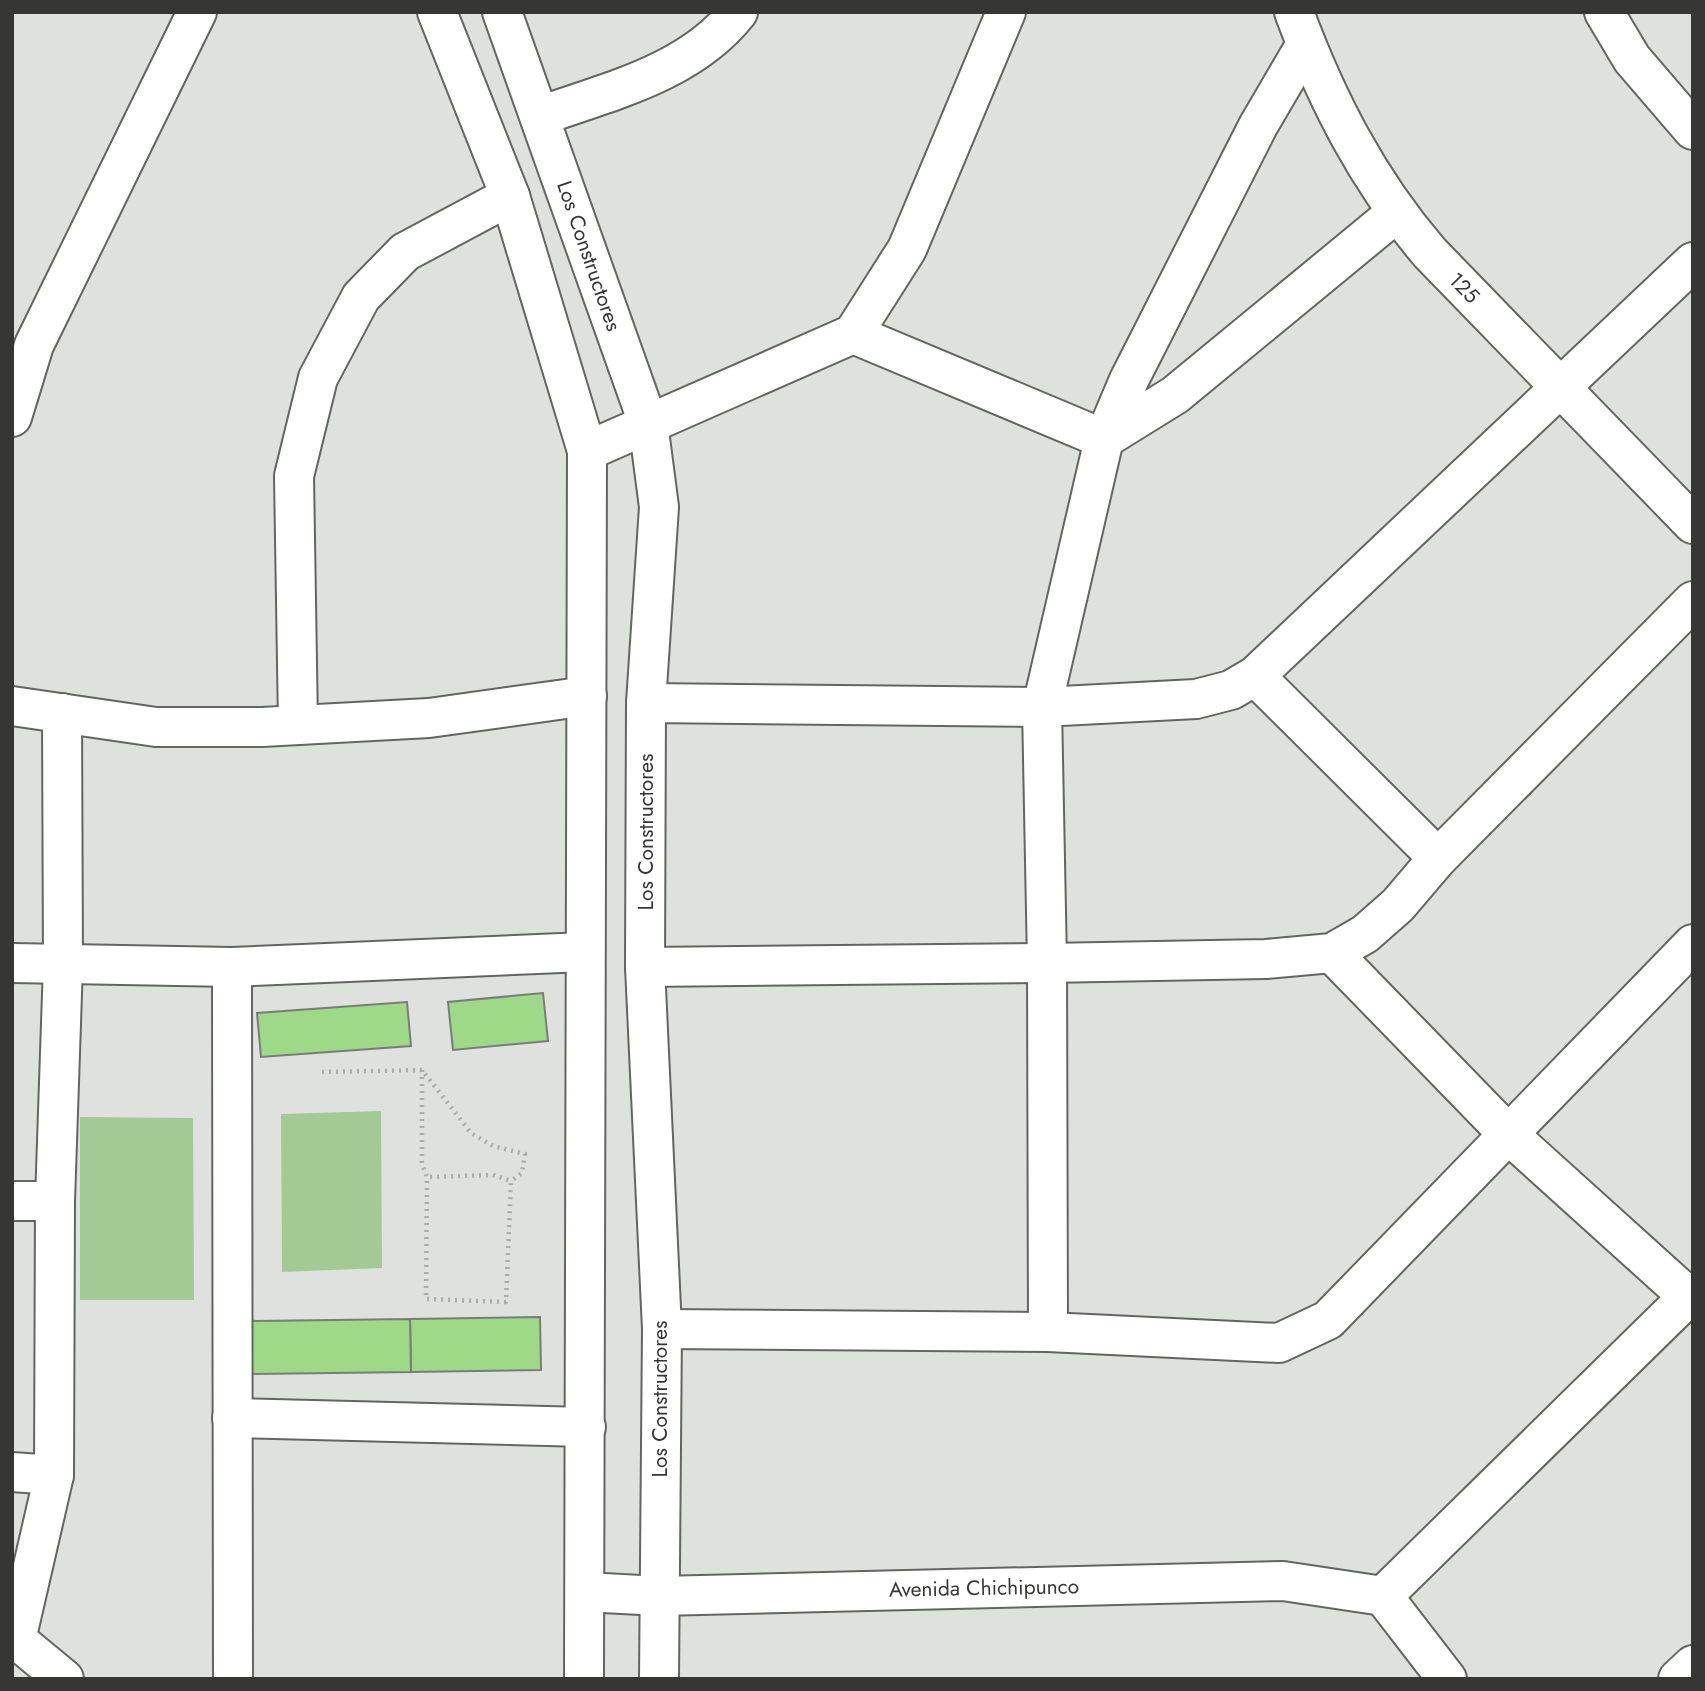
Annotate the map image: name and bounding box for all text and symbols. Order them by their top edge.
street label: Los Constructores [549,177,629,335]
street label: 125 [1442,266,1486,310]
street label: Los Constructores [631,754,661,911]
street label: Los Constructores [645,1321,675,1478]
street label: Avenida Chichipunco [889,1571,1079,1605]

